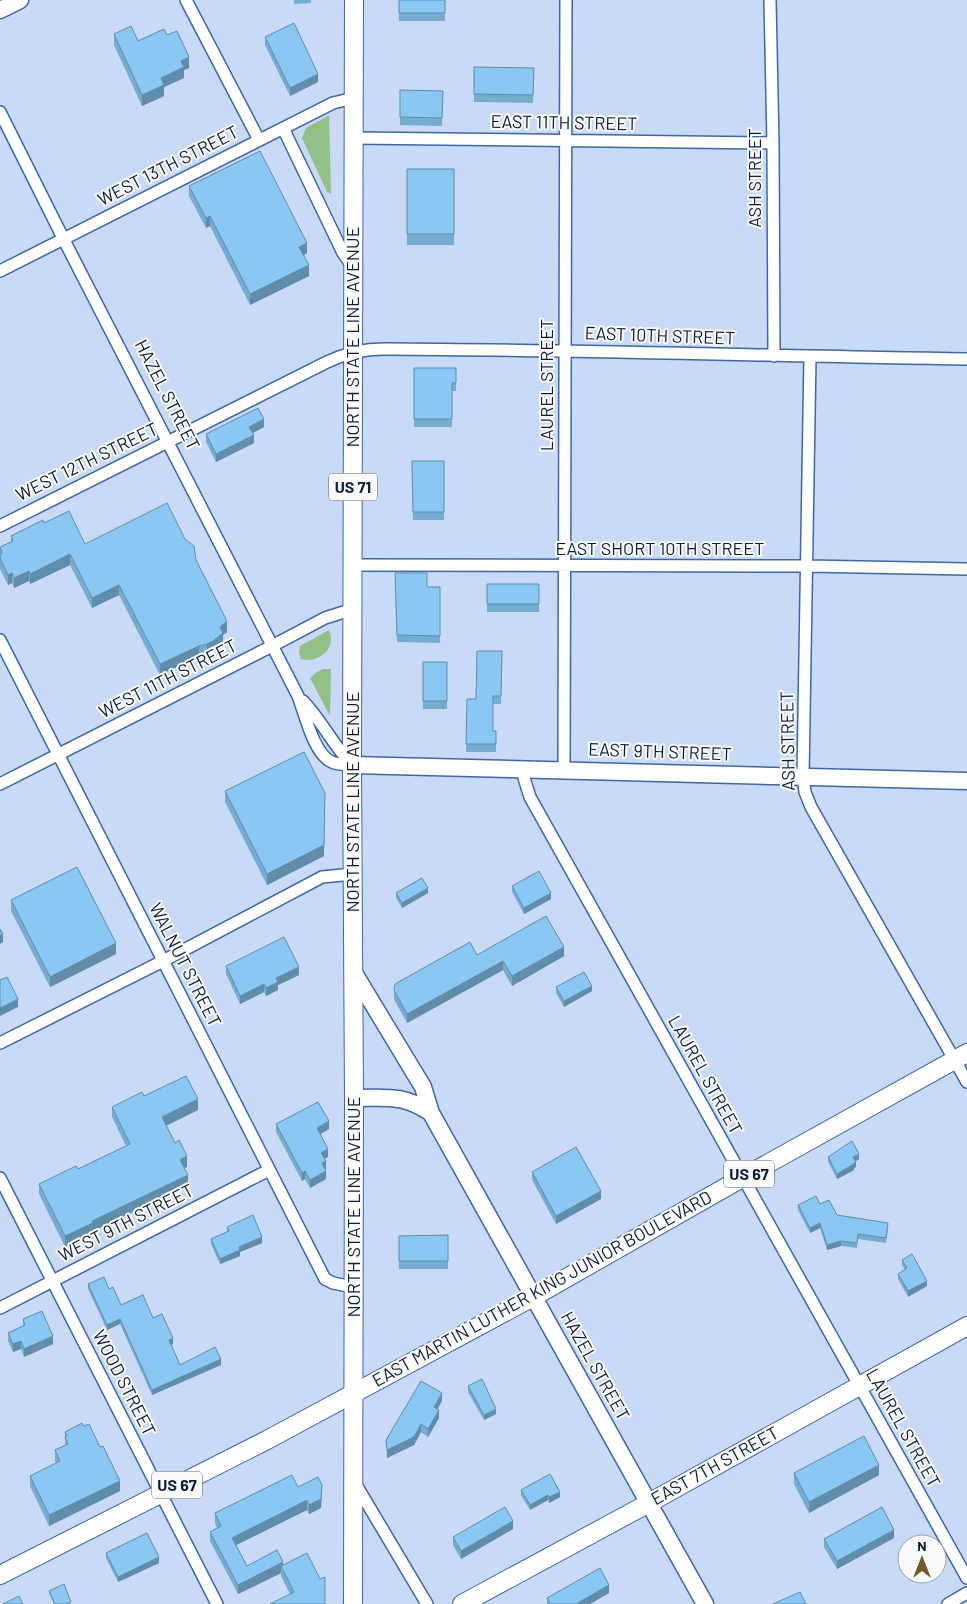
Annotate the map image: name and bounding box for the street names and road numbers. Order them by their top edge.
street label: EAST 11TH STREET [490,110,638,134]
street label: WEST 13TH STREET [93,120,242,210]
street label: ASH STREET [743,128,765,228]
street label: NORTH STATE LINE AVENUE [341,226,363,448]
street label: LAUREL STREET [535,319,557,451]
street label: EAST 10TH STREET [584,321,736,349]
street label: HAZEL STREET [131,336,205,454]
street label: WEST 12TH STREET [12,417,161,505]
road number: US 71 [329,474,377,501]
street label: EAST SHORT 10TH STREET [556,537,764,559]
street label: WEST 11TH STREET [95,634,240,722]
street label: NORTH STATE LINE AVENUE [341,691,363,913]
street label: ASH STREET [775,691,799,791]
street label: EAST 9TH STREET [588,738,732,764]
street label: WALNUT STREET [145,899,227,1030]
street label: LAUREL STREET [664,1011,748,1138]
street label: NORTH STATE LINE AVENUE [342,1096,364,1318]
road number: US 67 [724,1160,774,1188]
street label: WEST 9TH STREET [54,1179,197,1266]
street label: EAST MARTIN LUTHER KING JUNIOR BOULEVARD [368,1185,715,1391]
street label: HAZEL STREET [557,1307,635,1424]
street label: WOOD STREET [89,1326,161,1439]
street label: LAUREL STREET [862,1364,946,1491]
street label: EAST 7TH STREET [647,1421,782,1509]
road number: US 67 [152,1472,202,1498]

